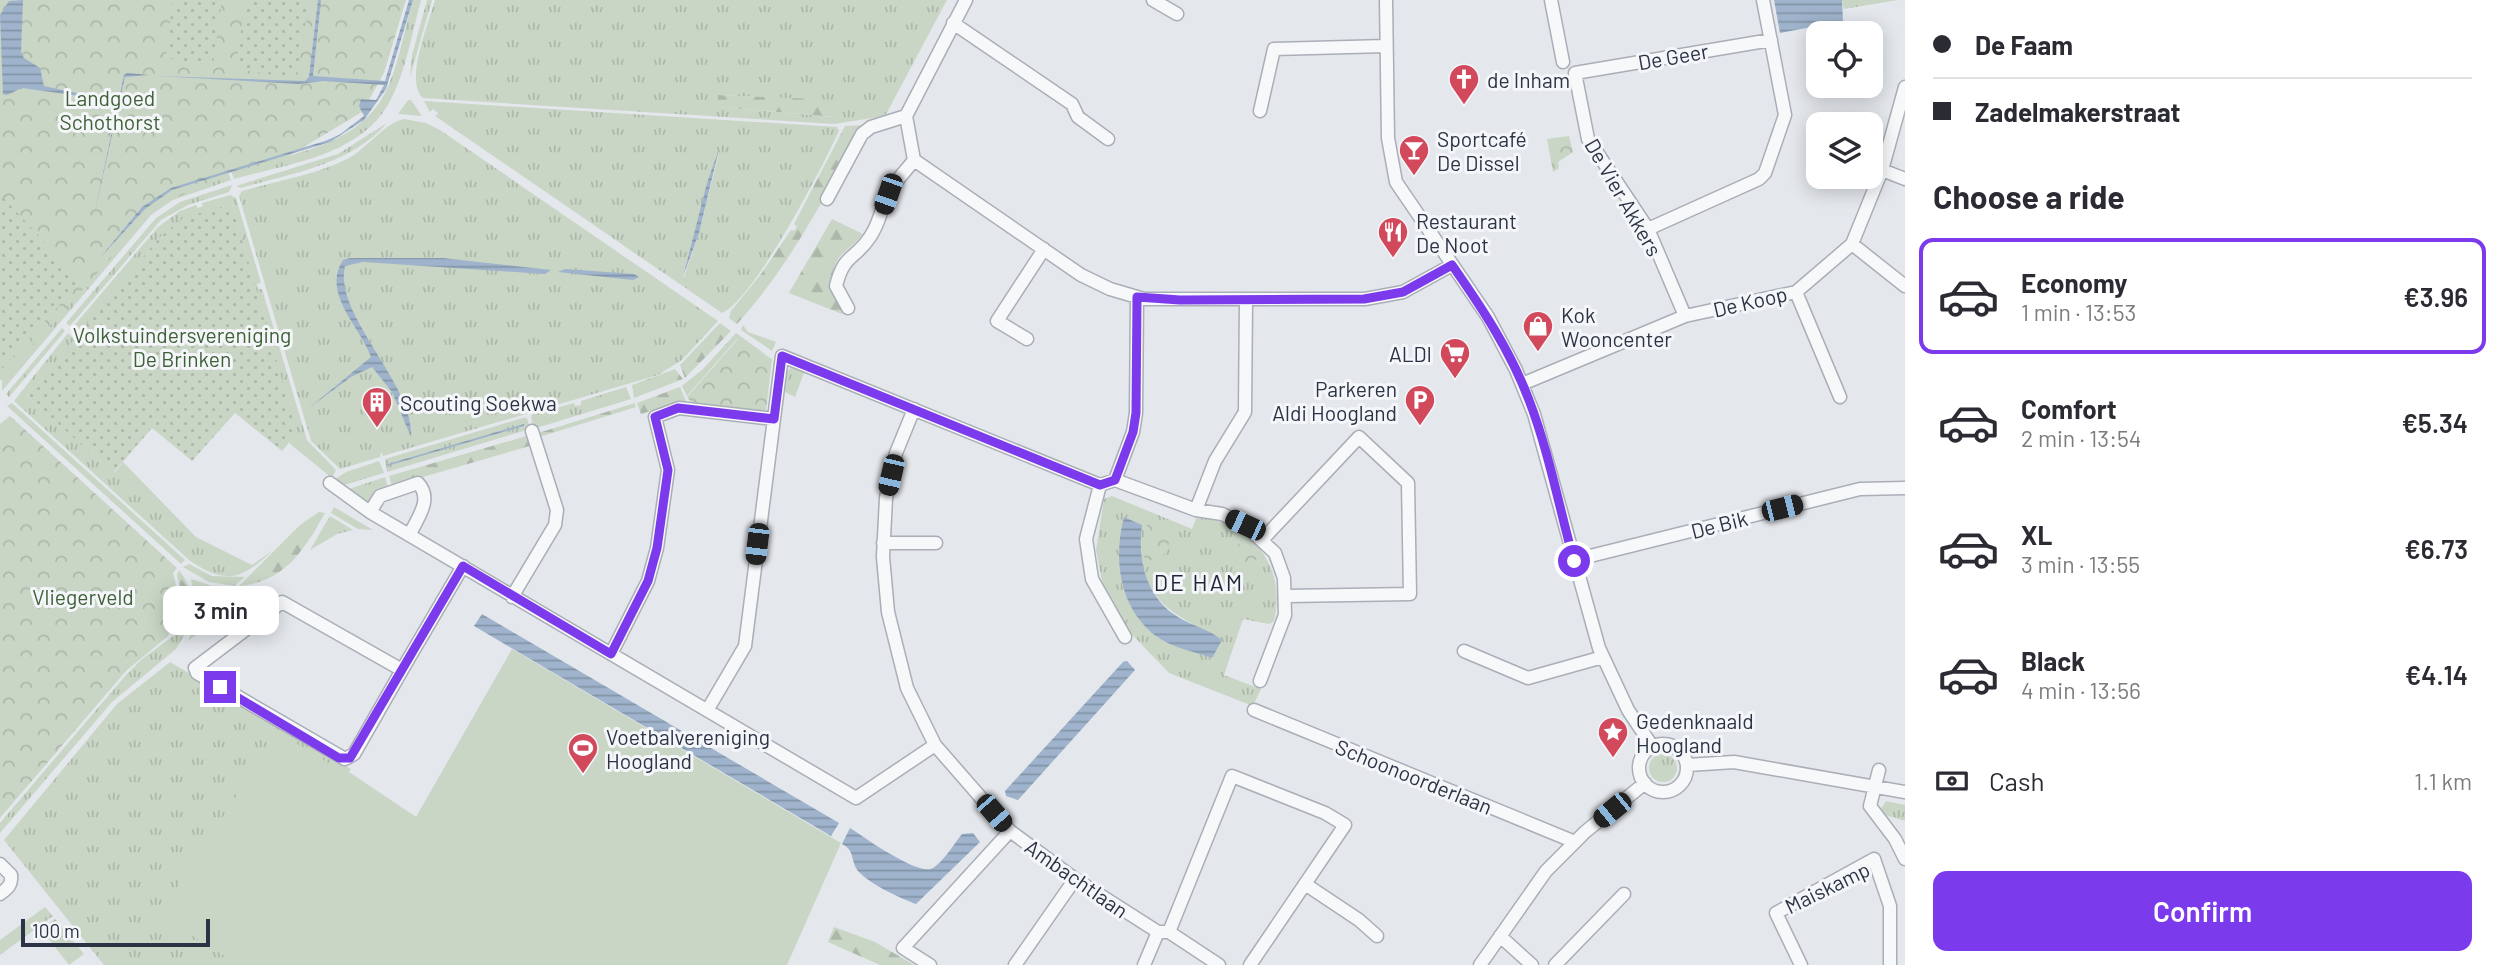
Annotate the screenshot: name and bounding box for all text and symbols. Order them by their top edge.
map controls [1806,21,1883,189]
button: locate [1806,21,1883,98]
text: De Faam [1975,29,2073,60]
street label: De Geer [1636,37,1711,74]
church icon: de Inham [1447,62,1481,106]
place label: de Inham [1487,67,1570,92]
park label: Landgoed Schothorst [59,85,161,134]
text: Zadelmakerstraat [1975,96,2180,127]
button: layers [1806,112,1883,189]
place label: Sportcafé De Dissel [1437,126,1527,175]
bar icon: Sportcafé De Dissel [1397,133,1431,177]
street label: De Vier Akkers [1580,134,1668,260]
car [872,171,905,217]
text: Choose a ride [1933,177,2125,215]
place label: Restaurant De Noot [1416,208,1517,257]
restaurant icon: Restaurant De Noot [1376,215,1410,259]
icon: car [1937,265,2000,328]
text: Economy [2021,267,2127,298]
street label: De Koop [1710,280,1790,322]
text: €3.96 [2403,281,2468,312]
text: 1 min · 13:53 [2021,298,2136,326]
place label: Kok Wooncenter [1561,302,1672,351]
shop icon: Kok Wooncenter [1521,309,1555,353]
park label: Volkstuindersvereniging De Brinken [73,322,291,371]
supermarket icon: ALDI [1438,336,1472,380]
place label: ALDI [1389,341,1432,366]
place label: Parkeren Aldi Hoogland [1272,376,1397,425]
parking icon: Parkeren Aldi Hoogland [1403,383,1437,427]
building icon: Scouting Soekwa [360,385,394,429]
place label: Scouting Soekwa [400,390,557,415]
icon: car [1937,391,2000,454]
text: Comfort [2021,393,2117,424]
text: €5.34 [2402,407,2468,438]
text: 2 min · 13:54 [2021,424,2141,452]
car [877,452,906,498]
car [1760,493,1805,523]
street label: De Bik [1688,505,1750,543]
car [1222,507,1269,543]
icon: car [1937,517,2000,580]
text: XL [2021,519,2052,550]
car [745,522,770,566]
text: €6.73 [2404,533,2468,564]
route start [1558,545,1590,577]
text: 3 min · 13:55 [2021,550,2140,578]
district label: DE HAM [1154,568,1244,596]
park label: Vliegerveld [32,584,134,609]
callout: 3 min [162,586,278,634]
text: 3 min [194,596,248,624]
icon: car [1937,643,2000,706]
text: Black [2021,645,2085,676]
text: €4.14 [2405,659,2468,690]
route end [204,671,236,703]
text: 4 min · 13:56 [2021,676,2141,704]
place label: Gedenknaald Hoogland [1636,708,1754,757]
place icon: Gedenknaald Hoogland [1596,715,1630,759]
place label: Voetbalvereniging Hoogland [606,724,770,773]
sports icon: Voetbalvereniging Hoogland [566,731,600,775]
street label: Schoonoorderlaan [1332,733,1496,819]
icon: cash [1933,762,1971,800]
text: Cash [1989,765,2044,796]
text: 1.1 km [2414,767,2472,795]
car [1590,789,1635,831]
car [973,790,1016,836]
street label: Ambachtlaan [1021,833,1133,923]
street label: Maiskamp [1781,856,1873,918]
button: Confirm [1933,871,2472,951]
scale bar [21,916,210,948]
text: 100 m [32,919,80,942]

